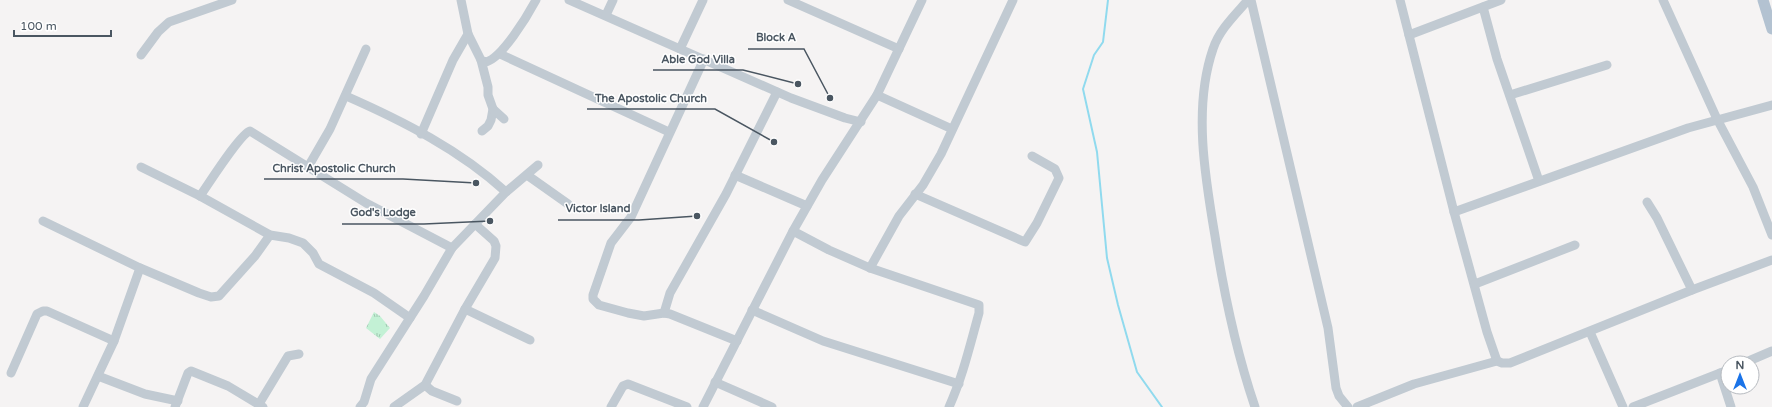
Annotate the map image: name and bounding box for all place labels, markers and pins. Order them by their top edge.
callout: Block A [748,26,804,49]
callout: Able God Villa [653,47,743,70]
callout: The Apostolic Church [587,86,715,109]
callout: Christ Apostolic Church [264,156,403,179]
callout: Victor Island [558,197,639,220]
callout: God's Lodge [342,201,424,224]

